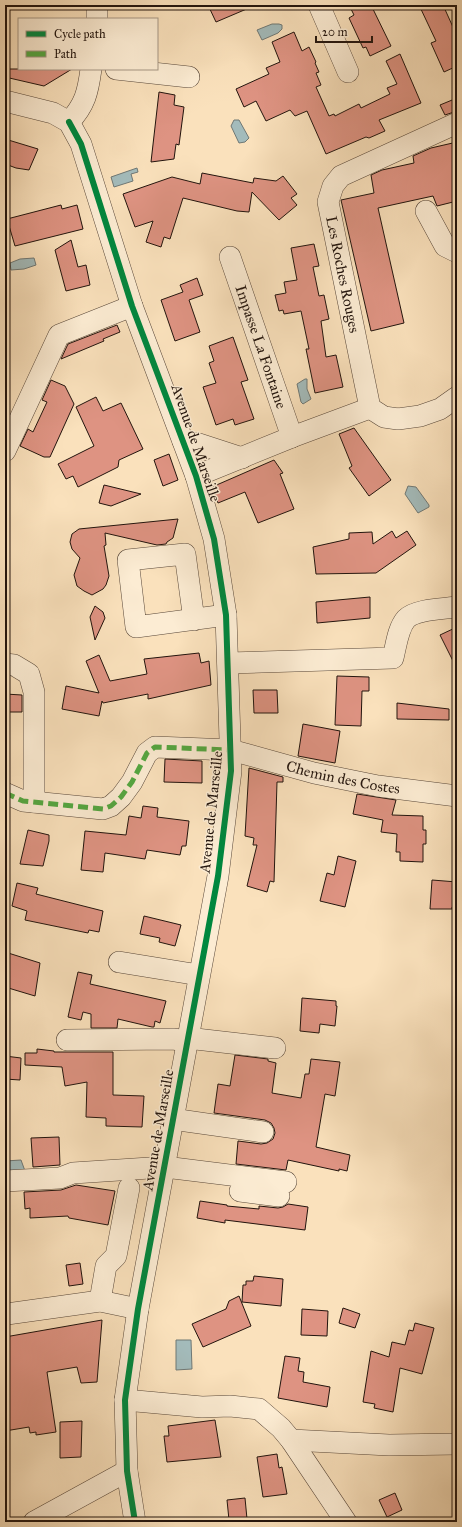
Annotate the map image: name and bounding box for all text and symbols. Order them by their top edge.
legend [18,18,158,70]
scale bar [316,18,372,44]
text: 20 m [322,25,348,39]
text: Cycle path [54,27,106,41]
text: Path [54,47,77,61]
street label: Les Roches Rouges [322,214,363,334]
street label: Impasse La Fontaine [231,283,291,411]
street label: Avenue de Marseille [167,381,225,504]
street label: Avenue de Marseille [196,750,226,875]
street label: Chemin des Costes [284,757,401,798]
street label: Avenue de Marseille [138,1068,178,1193]

